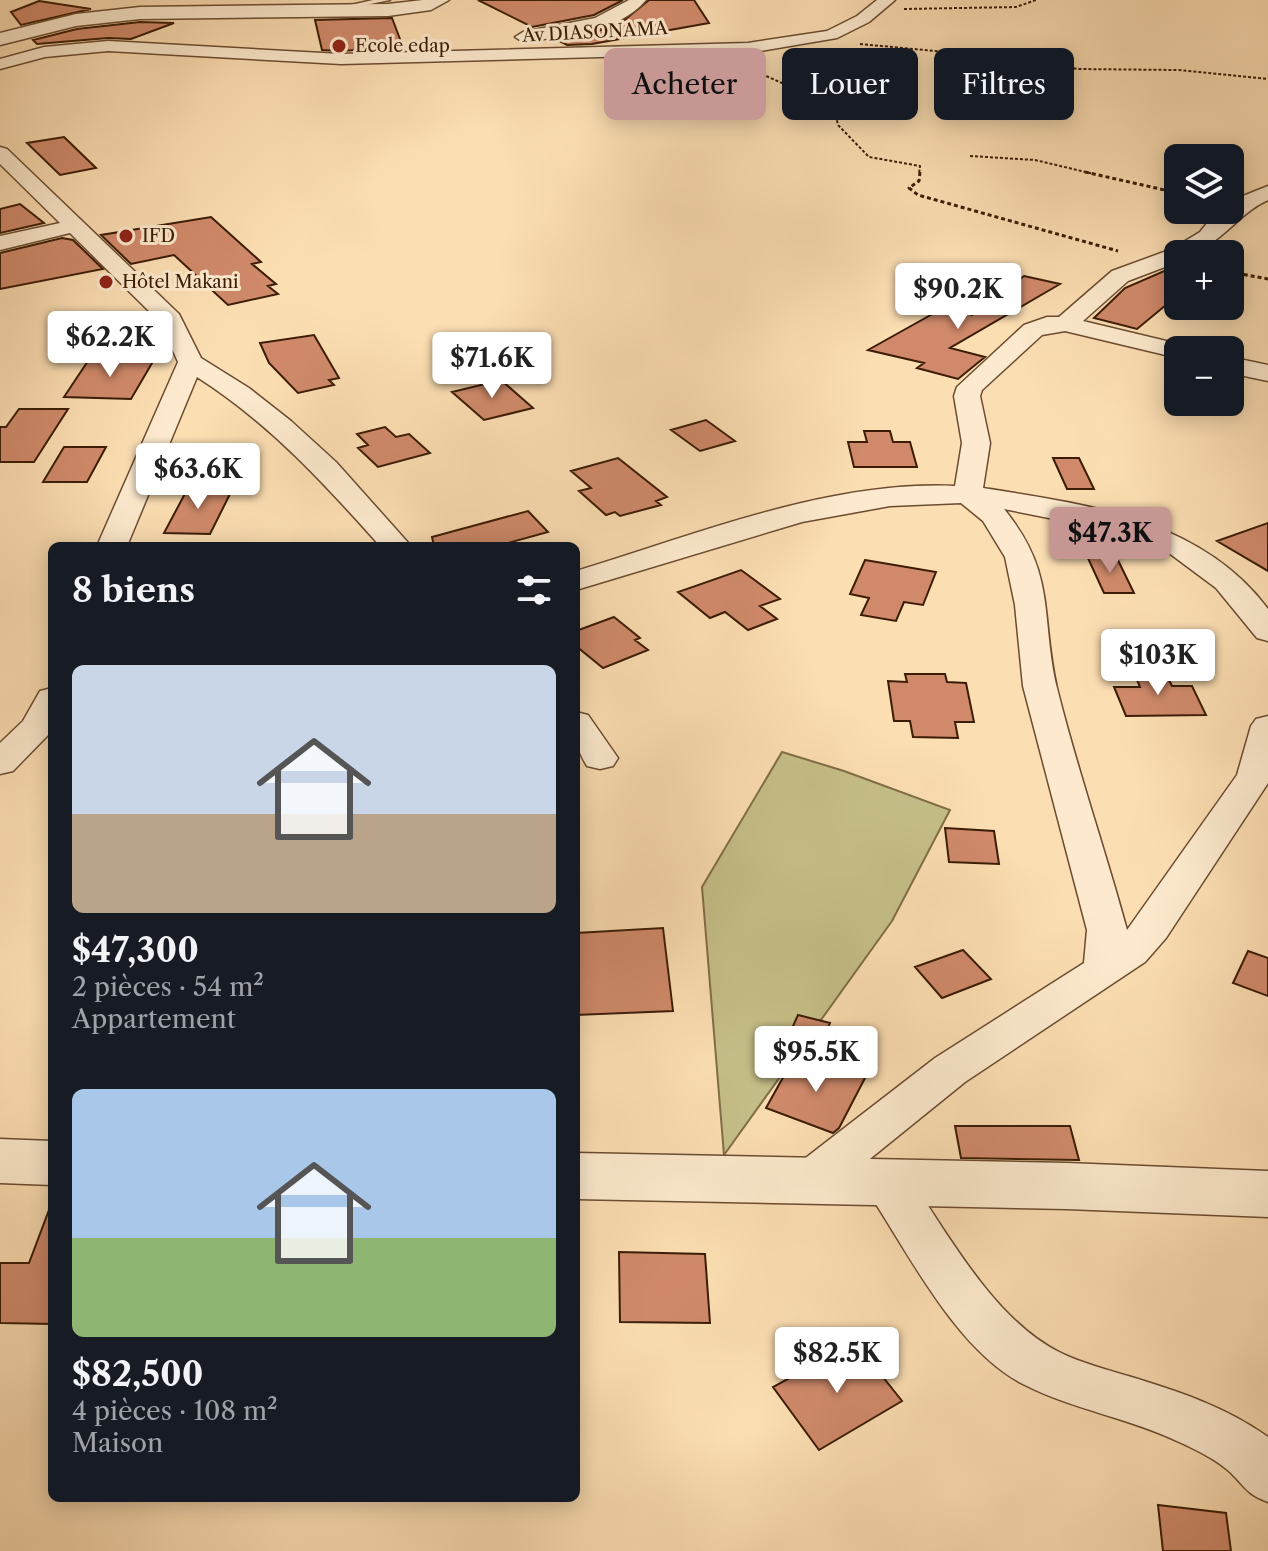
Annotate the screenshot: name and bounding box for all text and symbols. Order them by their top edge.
street label: Av DIASONAMA [521,17,669,47]
place label: Ecole edap [355,35,450,57]
marker: Ecole edap [330,37,348,55]
chip: Acheter [604,48,766,120]
chip: Louer [782,48,918,120]
chip: Filtres [934,48,1074,120]
map controls [1164,144,1244,416]
button: layers [1164,144,1244,224]
place label: IFD [142,225,175,247]
marker: IFD [117,227,135,245]
button: + [1164,240,1244,320]
pin: $90.2K [893,263,1023,331]
place label: Hôtel Makani [122,271,239,293]
marker: Hôtel Makani [97,273,115,291]
text: $90.2K [913,273,1003,305]
pin: $62.2K [45,311,175,379]
text: $62.2K [66,321,154,353]
pin: $71.6K [427,332,557,400]
button: − [1164,336,1244,416]
text: $71.6K [450,342,534,374]
pin: $63.6K [133,443,263,511]
text: $63.6K [154,453,242,485]
pin: $47.3K [1045,507,1175,575]
text: $47.3K [1068,517,1152,549]
icon: filters [512,568,556,612]
text: 8 biens [72,569,195,611]
pin: $103K [1102,629,1214,697]
text: $103K [1119,639,1197,671]
icon: home [242,717,386,861]
text: $47,300 [72,929,199,971]
text: 2 pièces · 54 m² [72,971,264,1003]
text: Appartement [72,1003,236,1035]
pin: $95.5K [751,1026,881,1094]
text: $95.5K [773,1036,859,1068]
icon: home [242,1141,386,1285]
pin: $82.5K [772,1327,902,1395]
text: $82.5K [793,1337,881,1369]
text: $82,500 [72,1353,203,1395]
text: 4 pièces · 108 m² [72,1395,278,1427]
text: Maison [72,1427,163,1459]

